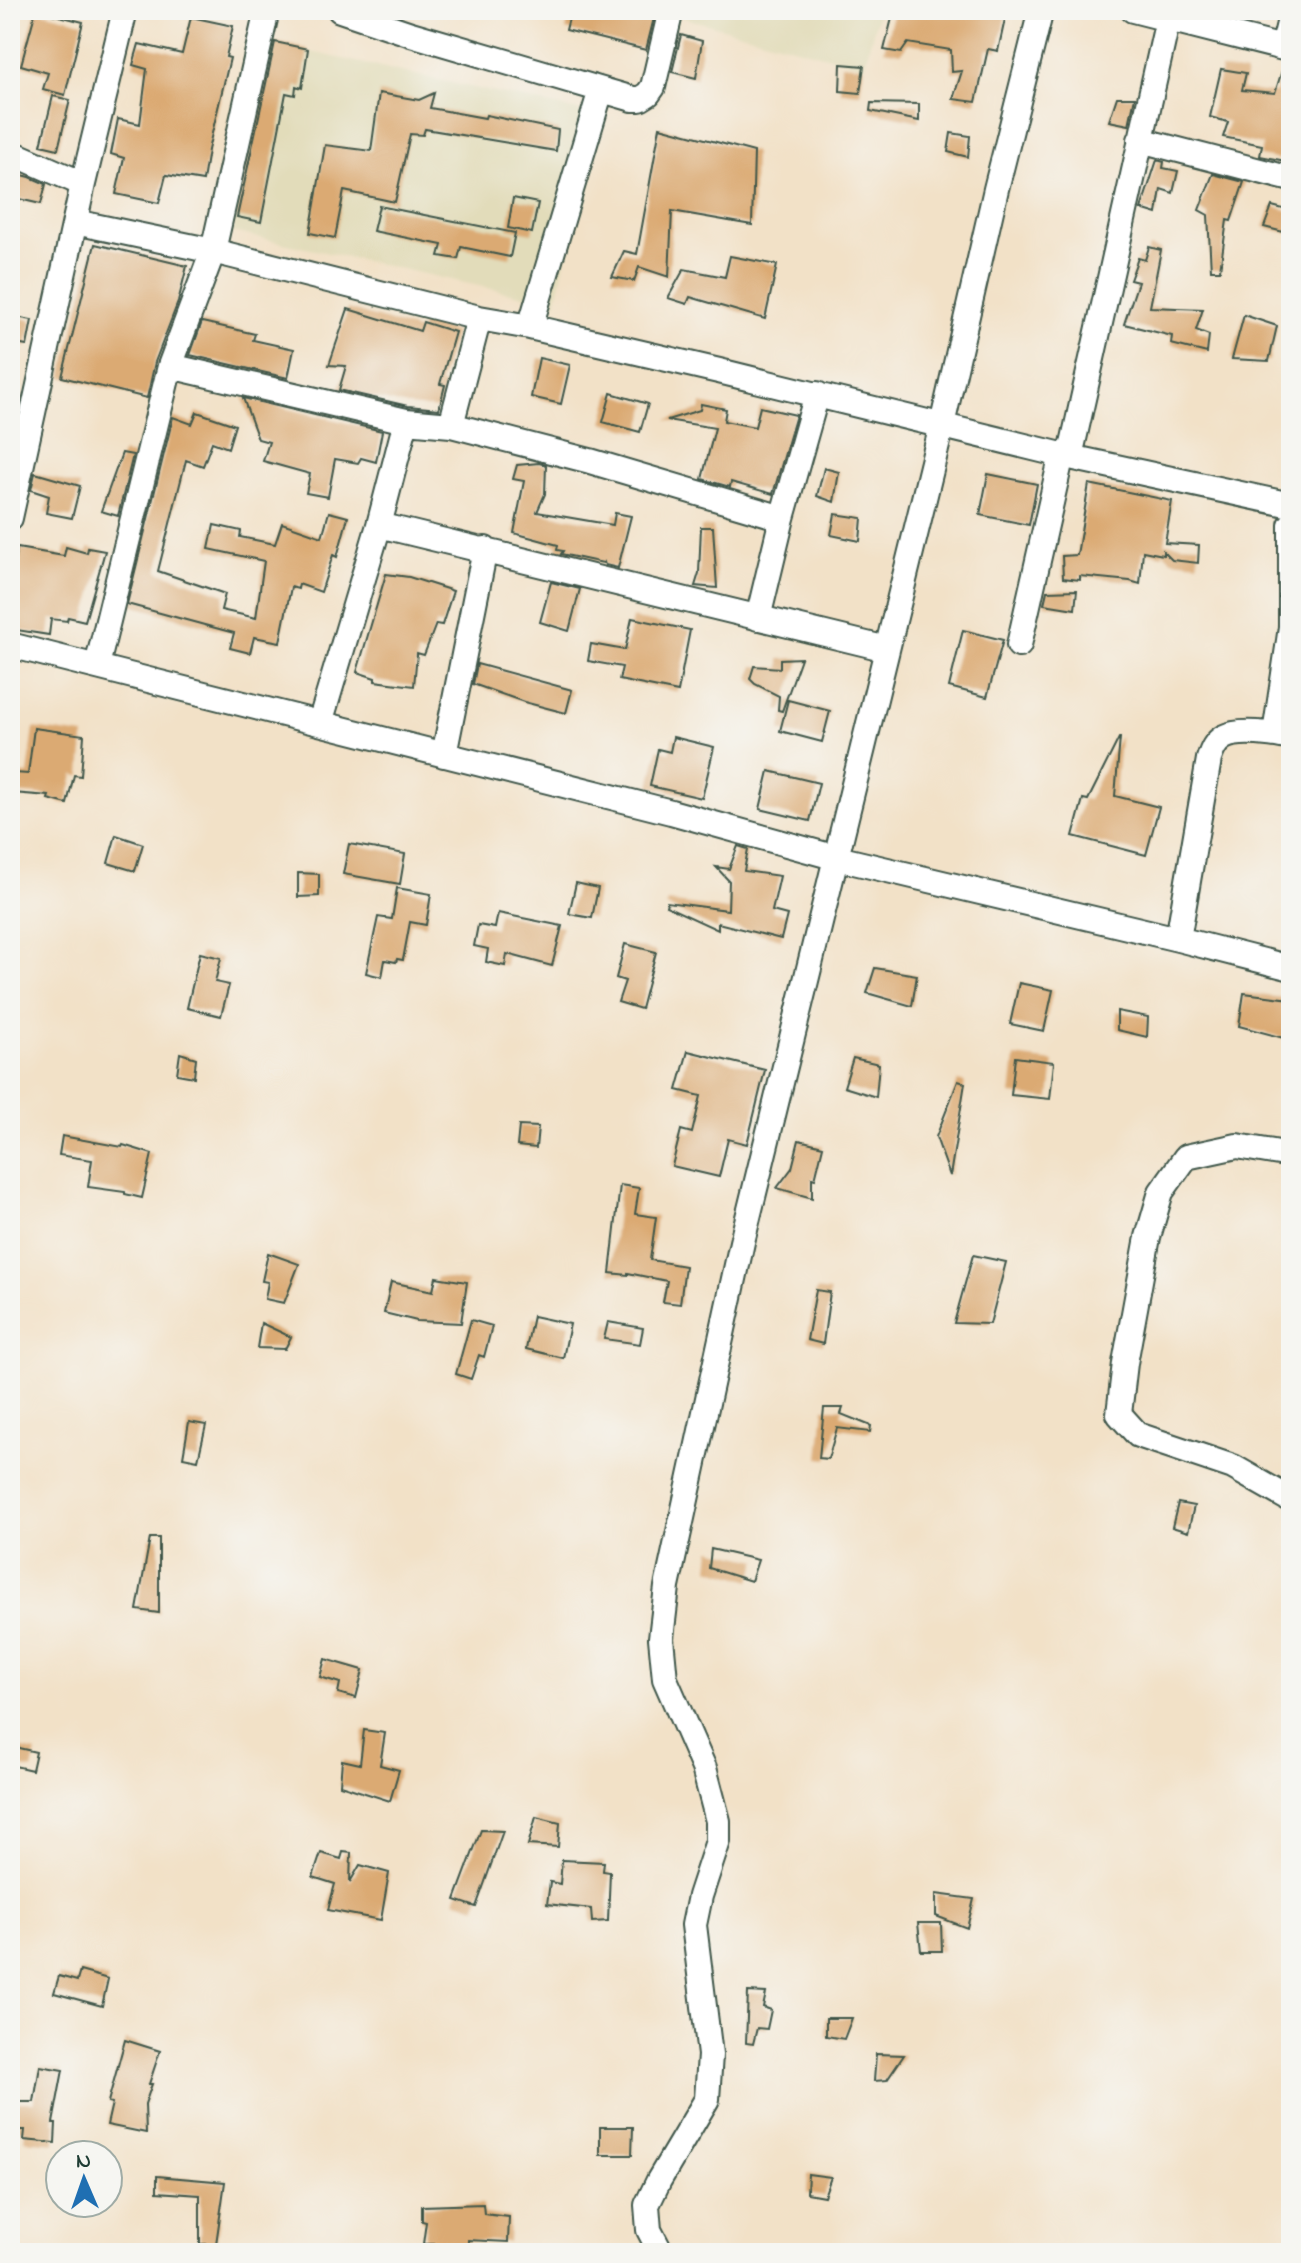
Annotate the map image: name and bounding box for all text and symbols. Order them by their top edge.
north arrow [44,2139,124,2219]
text: N [75,2146,91,2178]

